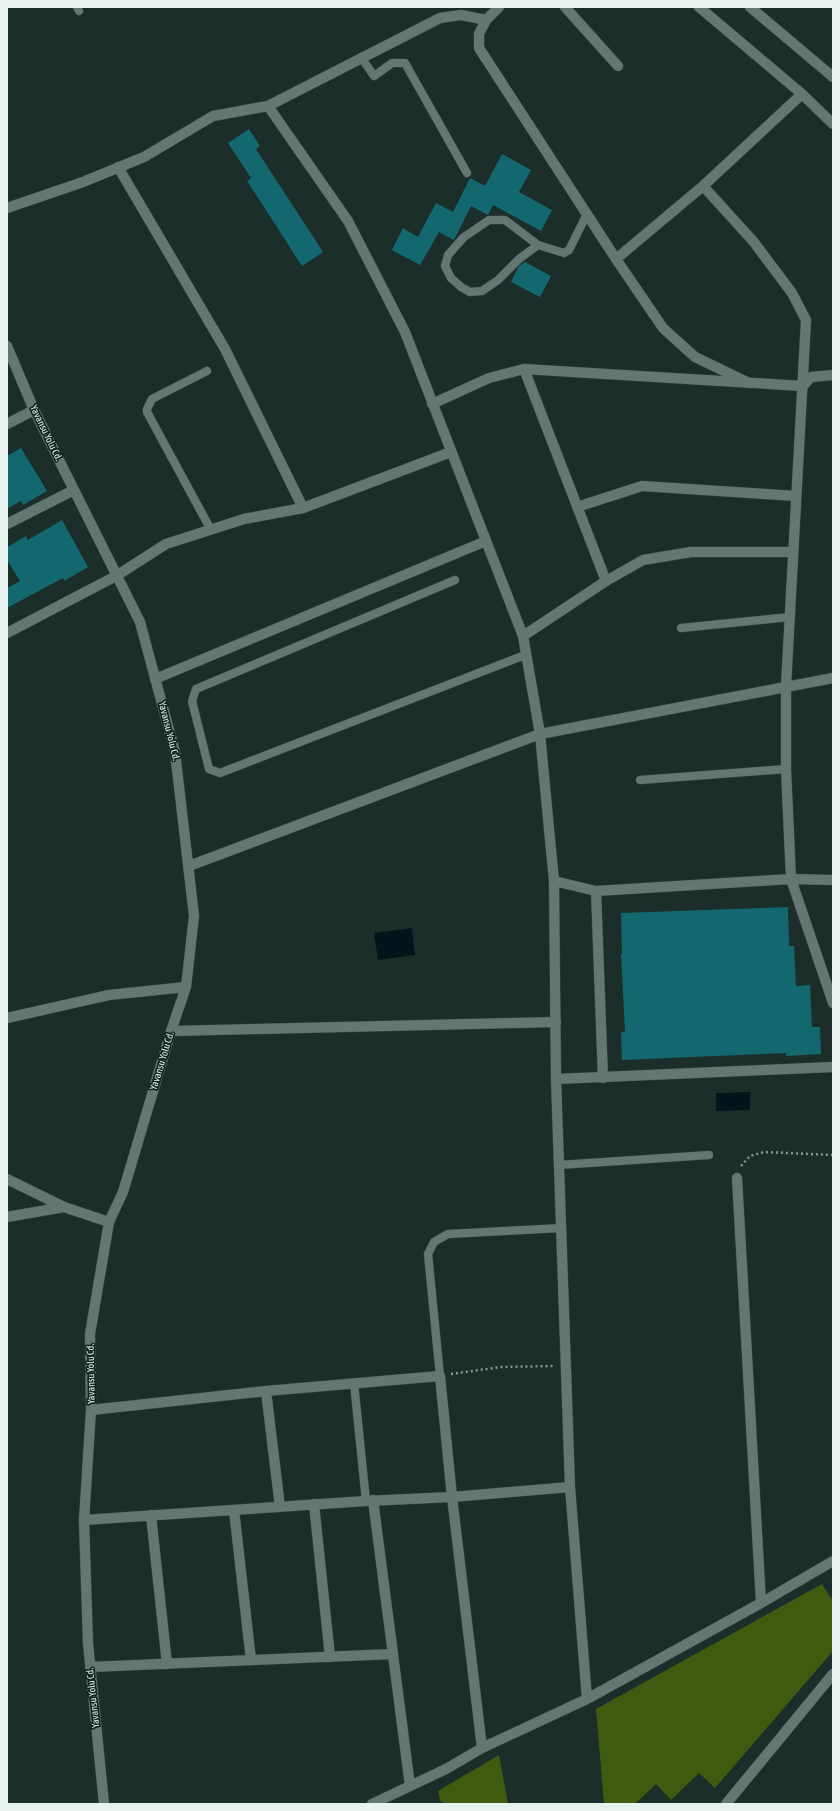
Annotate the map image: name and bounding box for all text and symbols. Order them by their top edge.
street label: Yavansu Yolu Cd. [27,403,65,463]
street label: Yavansu Yolu Cd. [156,700,182,762]
street label: Yavansu Yolu Cd. [147,1030,177,1092]
street label: Yavansu Yolu Cd. [84,1344,98,1404]
street label: Yavansu Yolu Cd. [84,1667,102,1729]

